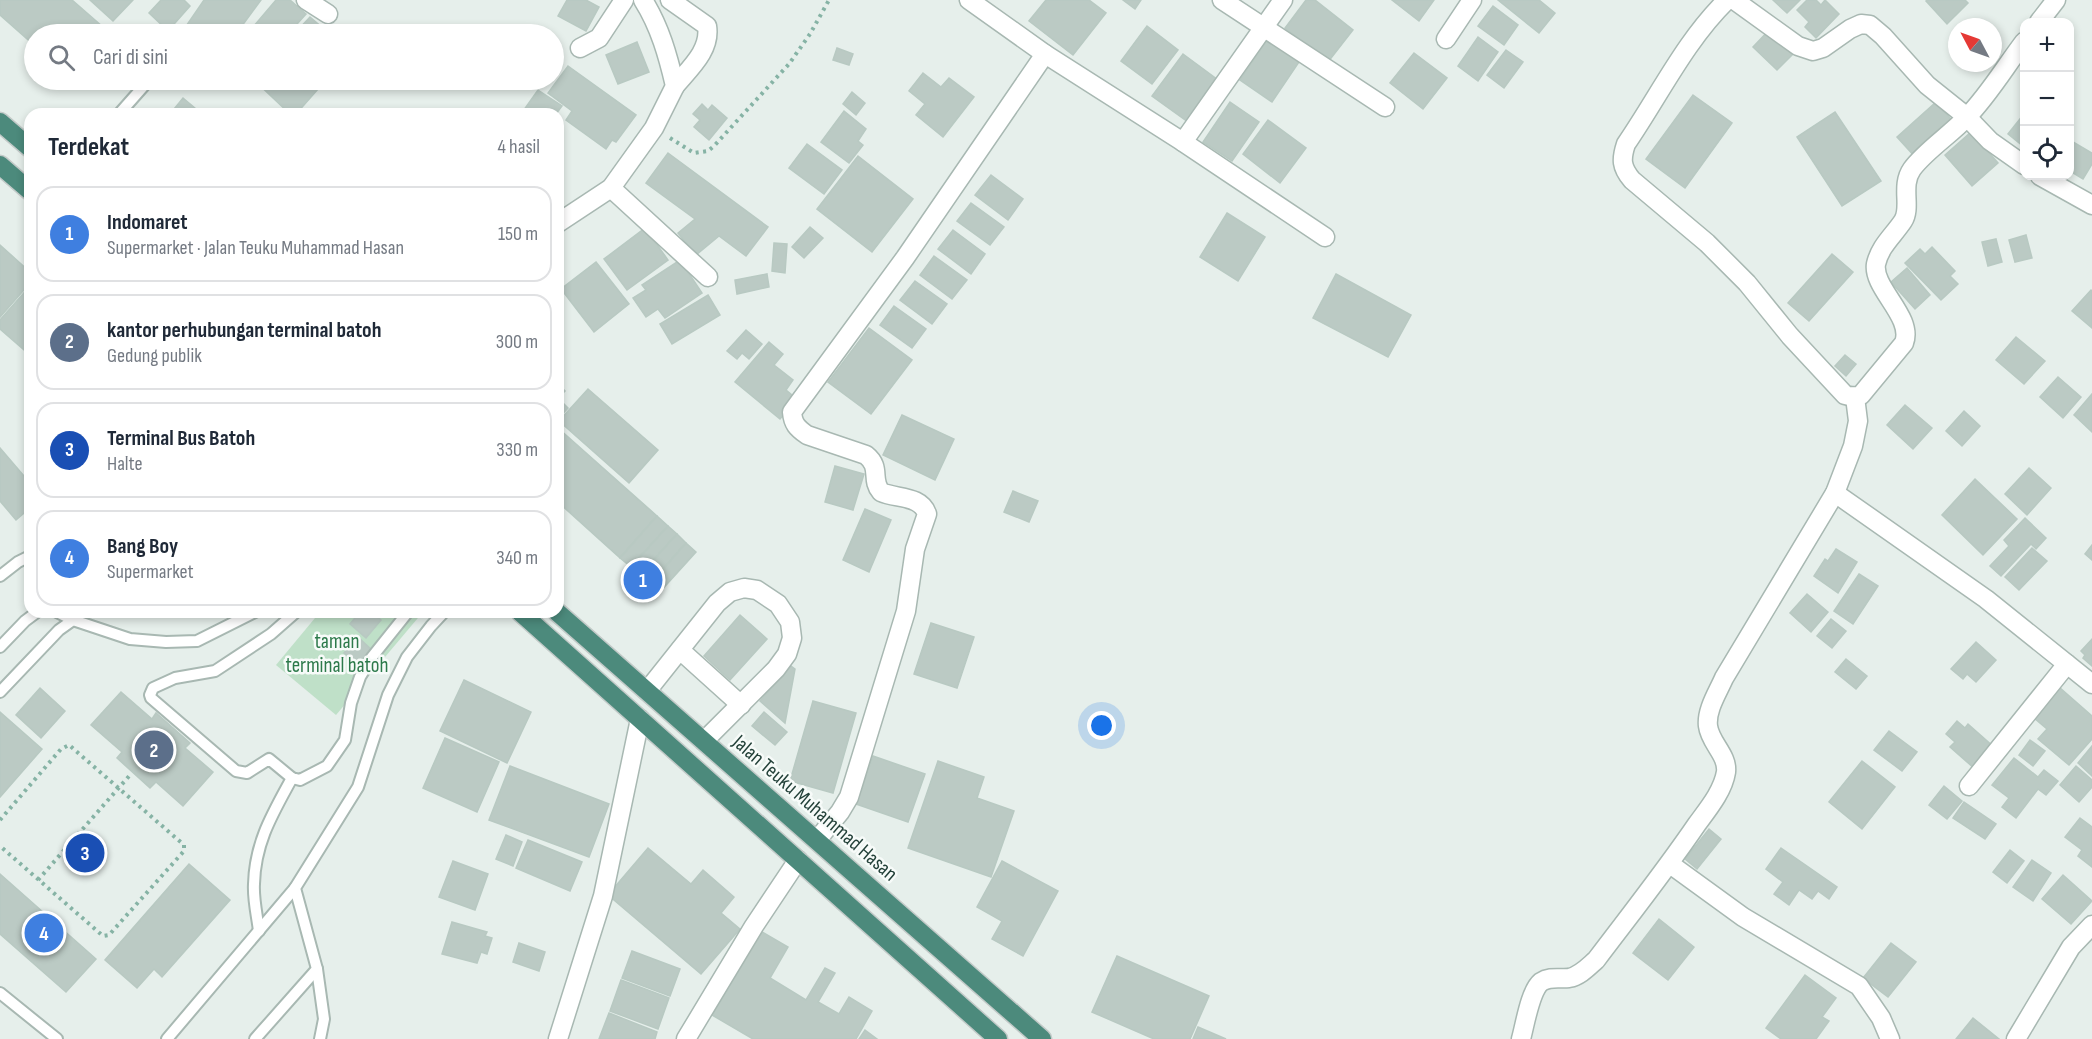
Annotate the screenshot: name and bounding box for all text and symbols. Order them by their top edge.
north arrow [1948,18,2002,72]
map controls [2020,18,2074,180]
button: + [2020,18,2074,72]
search box [24,24,564,90]
icon: search [45,41,78,74]
text: Cari di sini [93,44,168,71]
button: − [2020,72,2074,126]
button: locate [2020,126,2074,180]
text: Terdekat [48,132,129,163]
text: 4 hasil [498,135,540,159]
text: Indomaret [107,209,188,236]
text: 1 [66,222,73,246]
text: 150 m [498,222,538,246]
text: Supermarket · Jalan Teuku Muhammad Hasan [107,236,404,260]
text: kantor perhubungan terminal batoh [107,317,382,344]
text: 2 [65,330,74,354]
text: 300 m [496,330,538,354]
text: Gedung publik [107,344,202,368]
text: Terminal Bus Batoh [107,425,255,452]
text: 3 [65,438,74,462]
text: 330 m [496,438,538,462]
text: Halte [107,452,143,476]
text: Bang Boy [107,533,178,560]
text: 4 [65,546,74,570]
text: 340 m [496,546,538,570]
pin: 1 [624,558,662,602]
text: Supermarket [107,560,194,584]
park label: taman terminal batoh [285,629,389,678]
your location [1087,711,1116,740]
pin: 2 [134,728,174,772]
street label: Jalan Teuku Muhammad Hasan [727,729,902,886]
pin: 3 [66,830,104,876]
pin: 4 [24,910,63,956]

